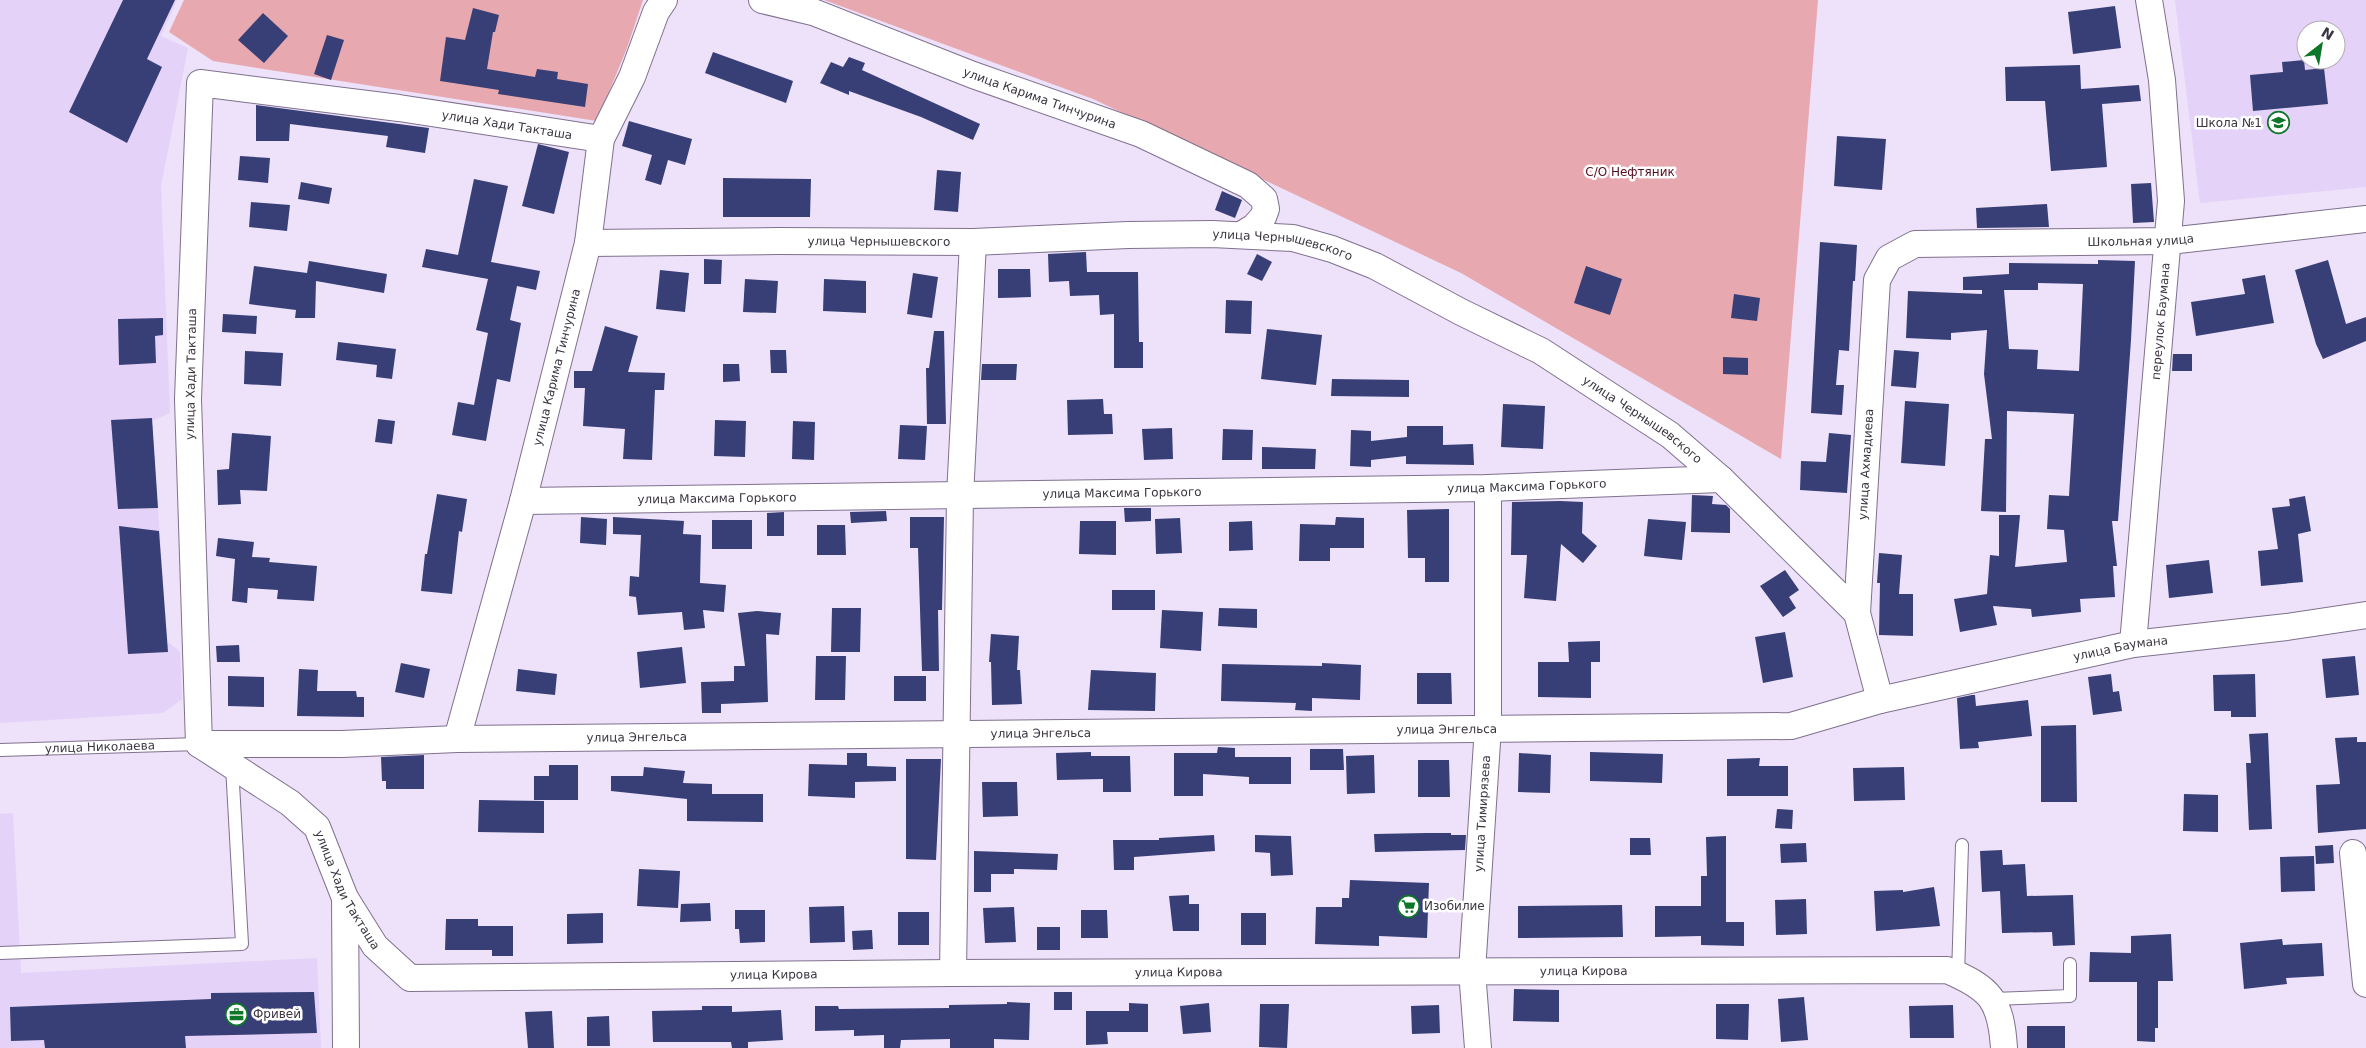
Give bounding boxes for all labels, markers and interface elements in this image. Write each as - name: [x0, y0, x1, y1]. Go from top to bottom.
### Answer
- north arrow: [2296, 20, 2346, 70]
- text: N: [2319, 24, 2337, 44]
- street label: улица Карима Тинчурина: [961, 65, 1118, 132]
- street label: улица Хади Такташа: [441, 108, 573, 142]
- school or university icon: Школа №1: [2266, 111, 2290, 135]
- place label: Школа №1: [2196, 116, 2262, 130]
- park label: С/О Нефтяник: [1585, 165, 1675, 179]
- street label: улица Чернышевского: [1212, 227, 1355, 263]
- street label: Школьная улица: [2087, 231, 2195, 249]
- street label: улица Чернышевского: [808, 234, 950, 249]
- street label: переулок Баумана: [2149, 262, 2173, 380]
- street label: улица Карима Тинчурина: [530, 287, 583, 447]
- street label: улица Хади Такташа: [183, 308, 199, 440]
- street label: улица Чернышевского: [1580, 373, 1705, 466]
- street label: улица Ахмадиева: [1856, 408, 1876, 520]
- street label: улица Максима Горького: [1447, 476, 1607, 496]
- street label: улица Максима Горького: [1042, 485, 1202, 501]
- street label: улица Максима Горького: [637, 490, 797, 506]
- street label: улица Баумана: [2072, 633, 2169, 664]
- street label: улица Энгельса: [1396, 722, 1497, 737]
- street label: улица Энгельса: [990, 726, 1091, 741]
- street label: улица Энгельса: [587, 730, 687, 745]
- street label: улица Николаева: [45, 738, 155, 756]
- street label: улица Тимирязева: [1472, 755, 1493, 872]
- street label: улица Хади Такташа: [312, 828, 383, 952]
- supermarket icon: Изобилие: [1396, 894, 1420, 918]
- place label: Изобилие: [1424, 899, 1485, 913]
- street label: улица Кирова: [1540, 964, 1628, 978]
- street label: улица Кирова: [1135, 965, 1223, 979]
- street label: улица Кирова: [730, 967, 818, 982]
- office icon: Фривей: [225, 1002, 249, 1026]
- place label: Фривей: [253, 1007, 301, 1021]

